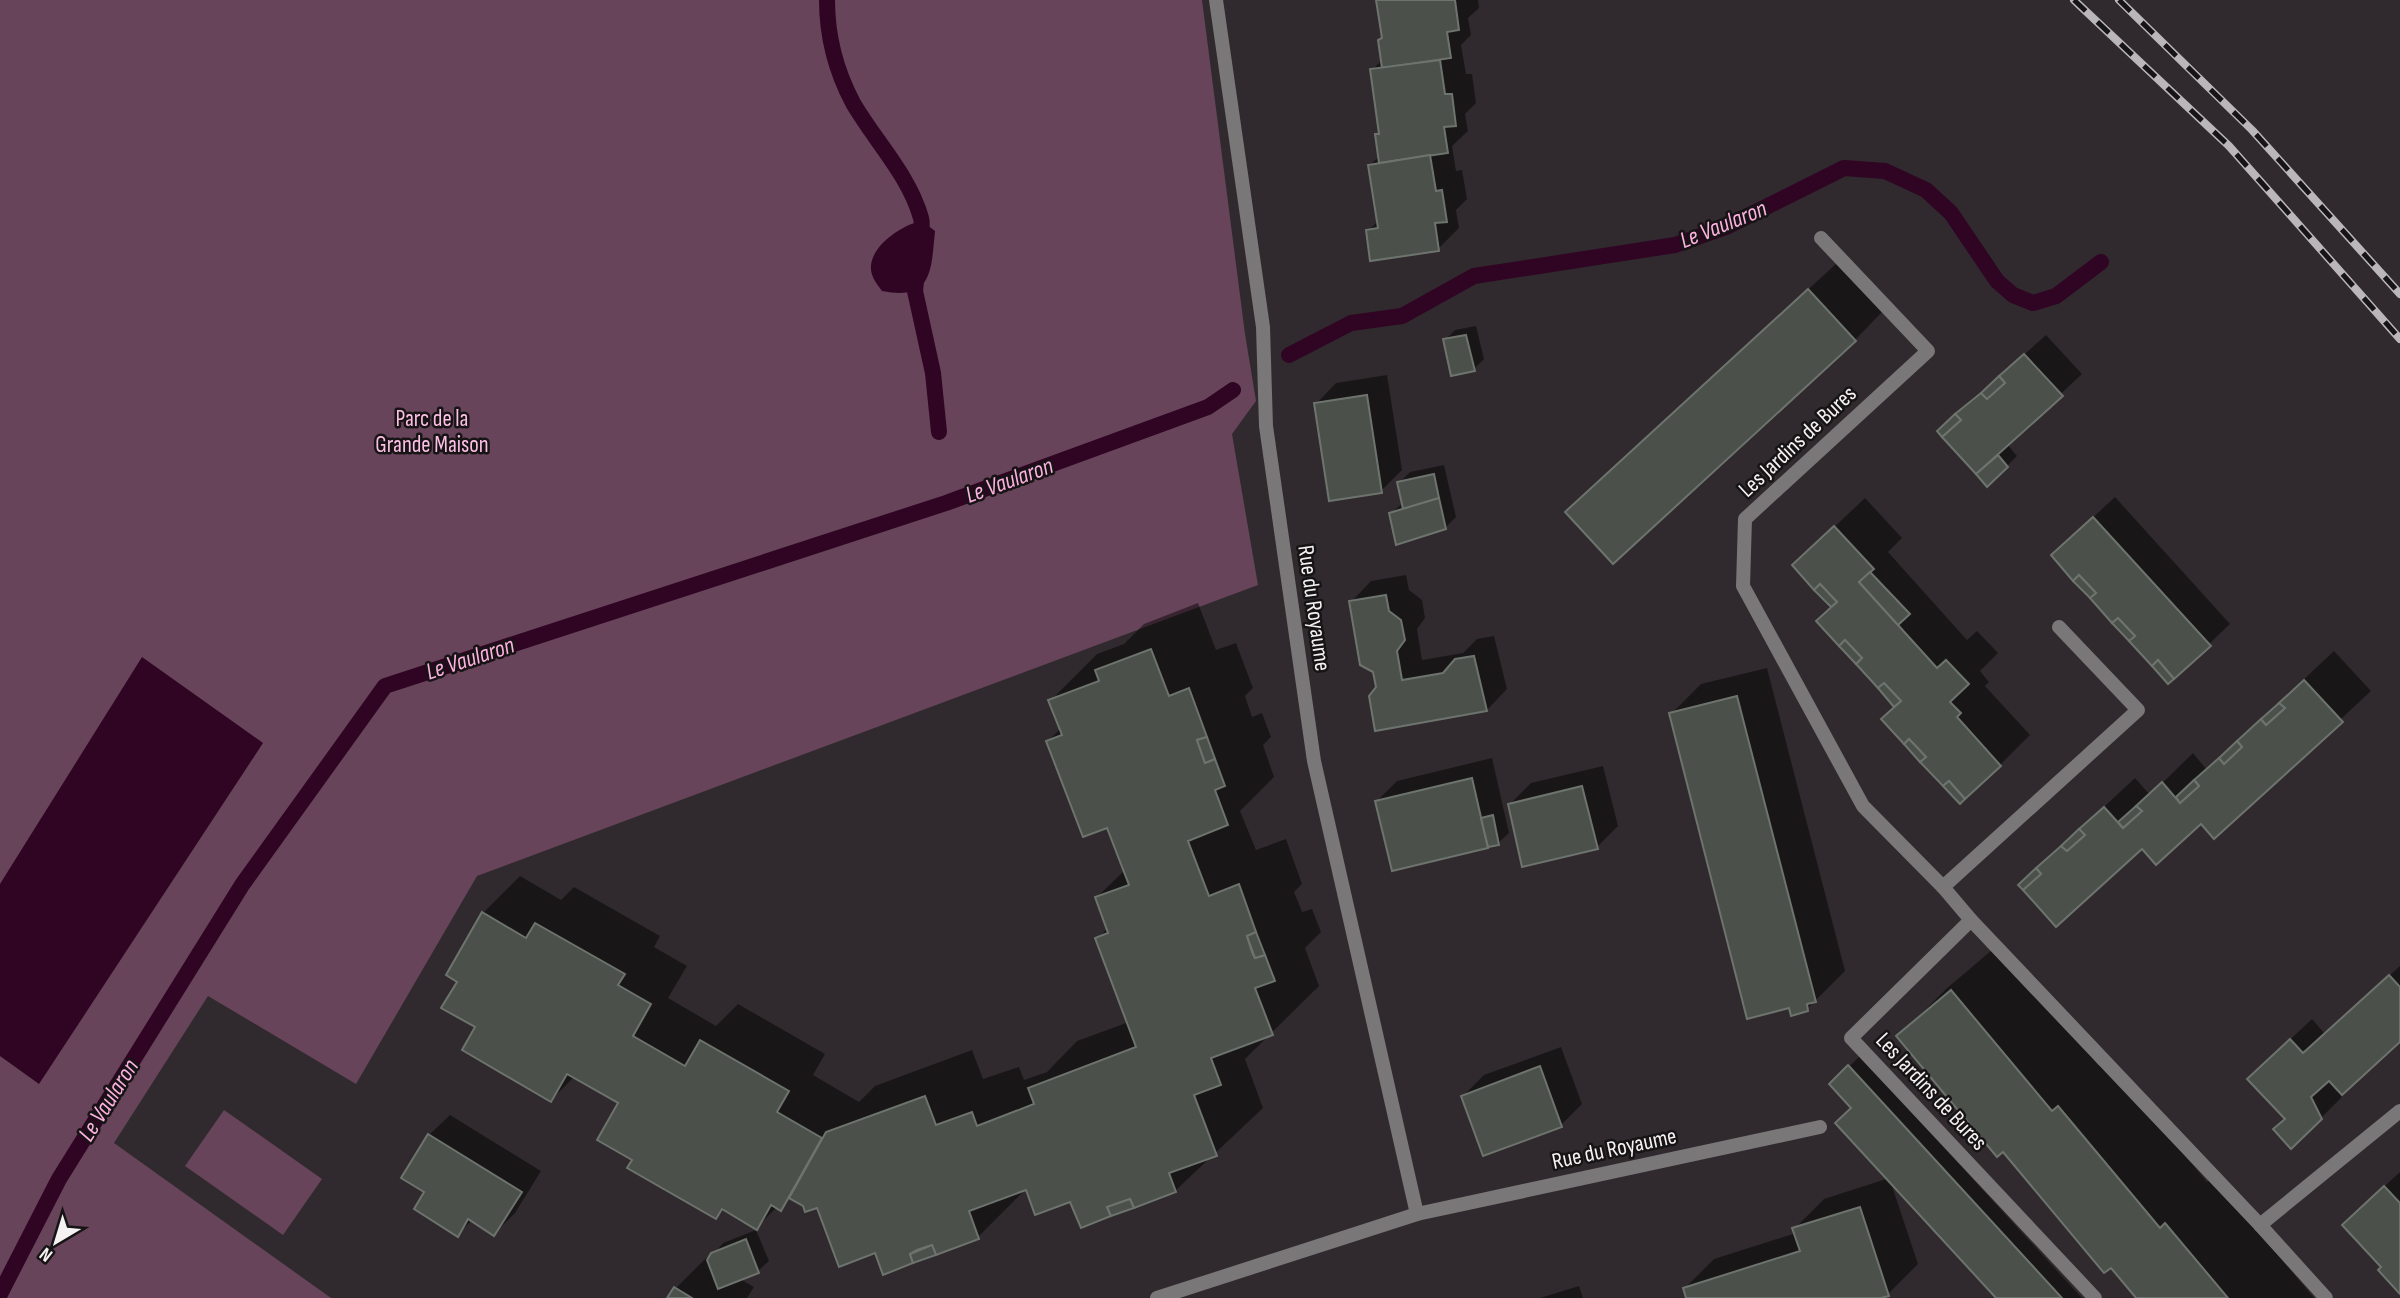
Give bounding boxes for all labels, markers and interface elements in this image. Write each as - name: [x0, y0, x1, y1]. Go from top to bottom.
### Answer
- water label: Le Vaularon: [1675, 194, 1771, 255]
- street label: Les Jardins de Bures: [1733, 380, 1862, 503]
- park label: Parc de la Grande Maison: [375, 405, 489, 459]
- water label: Le Vaularon: [961, 451, 1057, 510]
- street label: Rue du Royaume: [1291, 543, 1337, 673]
- water label: Le Vaularon: [422, 631, 518, 686]
- street label: Les Jardins de Bures: [1870, 1027, 1993, 1156]
- water label: Le Vaularon: [72, 1054, 145, 1147]
- street label: Rue du Royaume: [1549, 1122, 1679, 1176]
- north arrow: [21, 1207, 91, 1277]
- text: N: [35, 1242, 58, 1266]

